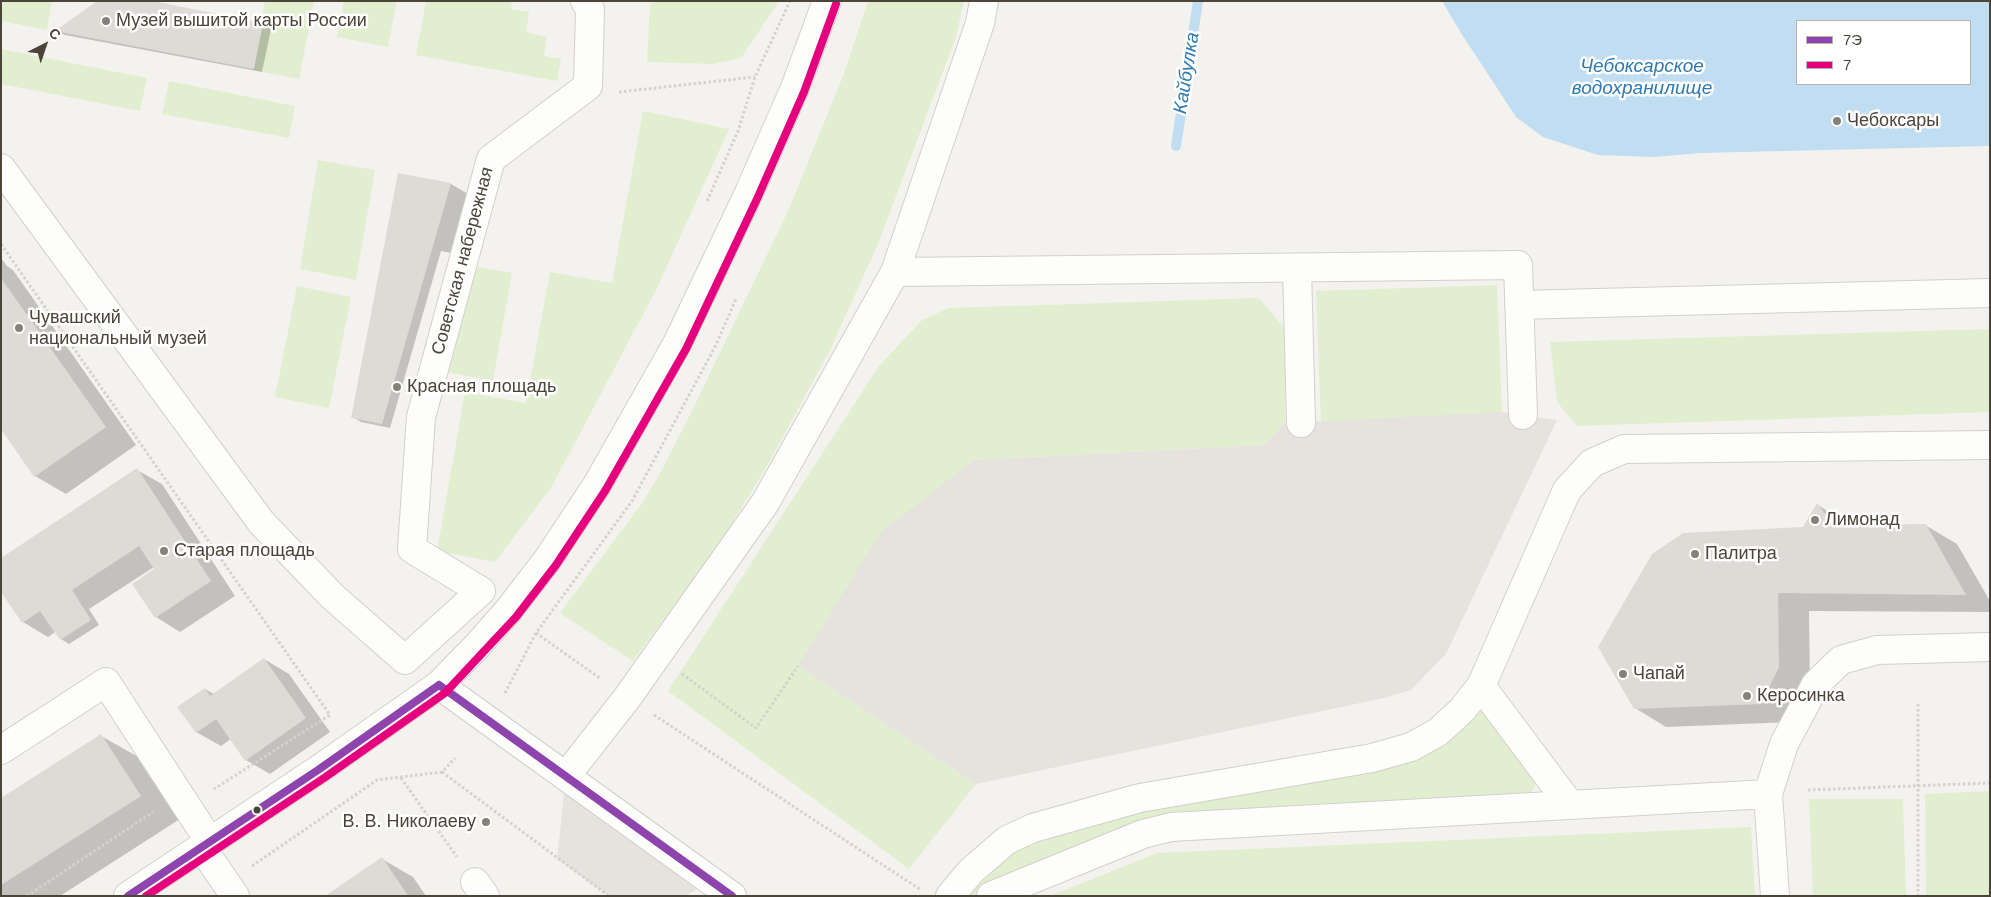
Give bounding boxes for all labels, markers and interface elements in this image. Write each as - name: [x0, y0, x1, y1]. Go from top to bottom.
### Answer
- place label: Музей вышитой карты России: [116, 10, 367, 32]
- marker: Музей вышитой карты России: [100, 15, 112, 27]
- north arrow: [20, 20, 70, 70]
- legend: [1796, 20, 1971, 85]
- text: С: [46, 24, 64, 43]
- water label: Кайбулка: [1169, 31, 1205, 115]
- text: 7Э: [1843, 31, 1862, 48]
- water label: Чебоксарское водохранилище: [1572, 56, 1712, 100]
- text: 7: [1843, 56, 1851, 73]
- place label: Чебоксары: [1847, 110, 1939, 132]
- marker: Чебоксары: [1831, 115, 1843, 127]
- street label: Советская набережная: [428, 165, 498, 357]
- place label: Чувашский национальный музей: [29, 307, 207, 350]
- marker: Чувашский национальный музей: [13, 322, 25, 334]
- place label: Красная площадь: [407, 376, 556, 398]
- marker: Красная площадь: [391, 381, 403, 393]
- place label: Лимонад: [1825, 509, 1900, 531]
- marker: Лимонад: [1809, 514, 1821, 526]
- place label: Старая площадь: [174, 540, 315, 562]
- place label: Палитра: [1705, 543, 1777, 565]
- marker: Старая площадь: [158, 545, 170, 557]
- marker: Палитра: [1689, 548, 1701, 560]
- place label: Чапай: [1633, 663, 1685, 685]
- marker: Чапай: [1617, 668, 1629, 680]
- place label: Керосинка: [1757, 685, 1845, 707]
- marker: Керосинка: [1741, 690, 1753, 702]
- unlabelled marker: [252, 805, 262, 815]
- place label: В. В. Николаеву: [343, 811, 476, 833]
- marker: В. В. Николаеву: [480, 816, 492, 828]

